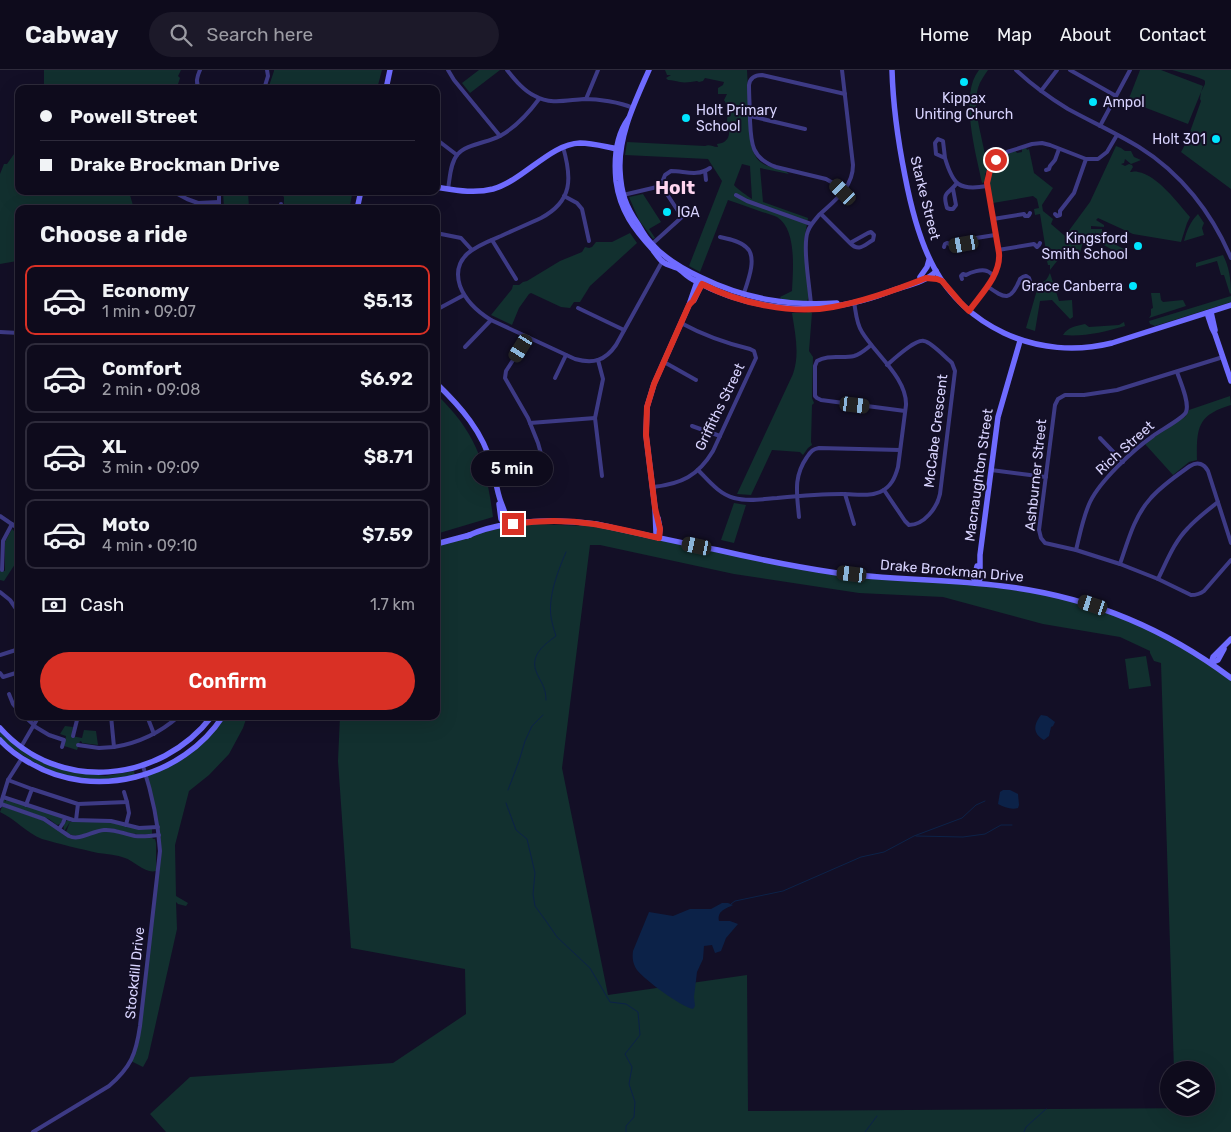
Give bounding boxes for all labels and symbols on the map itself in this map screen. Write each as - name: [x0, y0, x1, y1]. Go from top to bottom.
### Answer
- marker: Kippax Uniting Church: [958, 76, 970, 88]
- place label: Kippax Uniting Church: [915, 90, 1013, 123]
- place label: Ampol: [1103, 94, 1145, 111]
- marker: Ampol: [1087, 96, 1099, 108]
- place label: Holt Primary School: [696, 102, 778, 135]
- marker: Holt Primary School: [680, 112, 692, 124]
- place label: Holt 301: [1152, 131, 1206, 148]
- marker: Holt 301: [1210, 133, 1222, 145]
- route start: [985, 149, 1007, 171]
- street label: Starke Street: [906, 154, 944, 242]
- district label: Holt: [655, 176, 695, 199]
- car: [827, 176, 858, 208]
- place label: IGA: [677, 204, 700, 221]
- marker: IGA: [661, 206, 673, 218]
- place label: Kingsford Smith School: [1042, 230, 1128, 263]
- car: [947, 234, 980, 254]
- marker: Kingsford Smith School: [1132, 240, 1144, 252]
- place label: Grace Canberra: [1022, 278, 1123, 295]
- marker: Grace Canberra: [1127, 280, 1139, 292]
- car: [506, 331, 535, 365]
- street label: Griffiths Street: [691, 360, 749, 454]
- street label: McCabe Crescent: [921, 373, 951, 489]
- car: [839, 396, 870, 414]
- street label: Macnaughton Street: [961, 407, 997, 542]
- street label: Rich Street: [1092, 417, 1158, 479]
- street label: Ashburner Street: [1022, 418, 1050, 532]
- callout: 5 min: [472, 452, 554, 486]
- route end: [502, 513, 524, 535]
- car: [680, 536, 713, 556]
- street label: Drake Brockman Drive: [880, 556, 1025, 586]
- car: [836, 565, 867, 583]
- car: [1076, 593, 1109, 617]
- street label: Stockdill Drive: [122, 926, 148, 1020]

